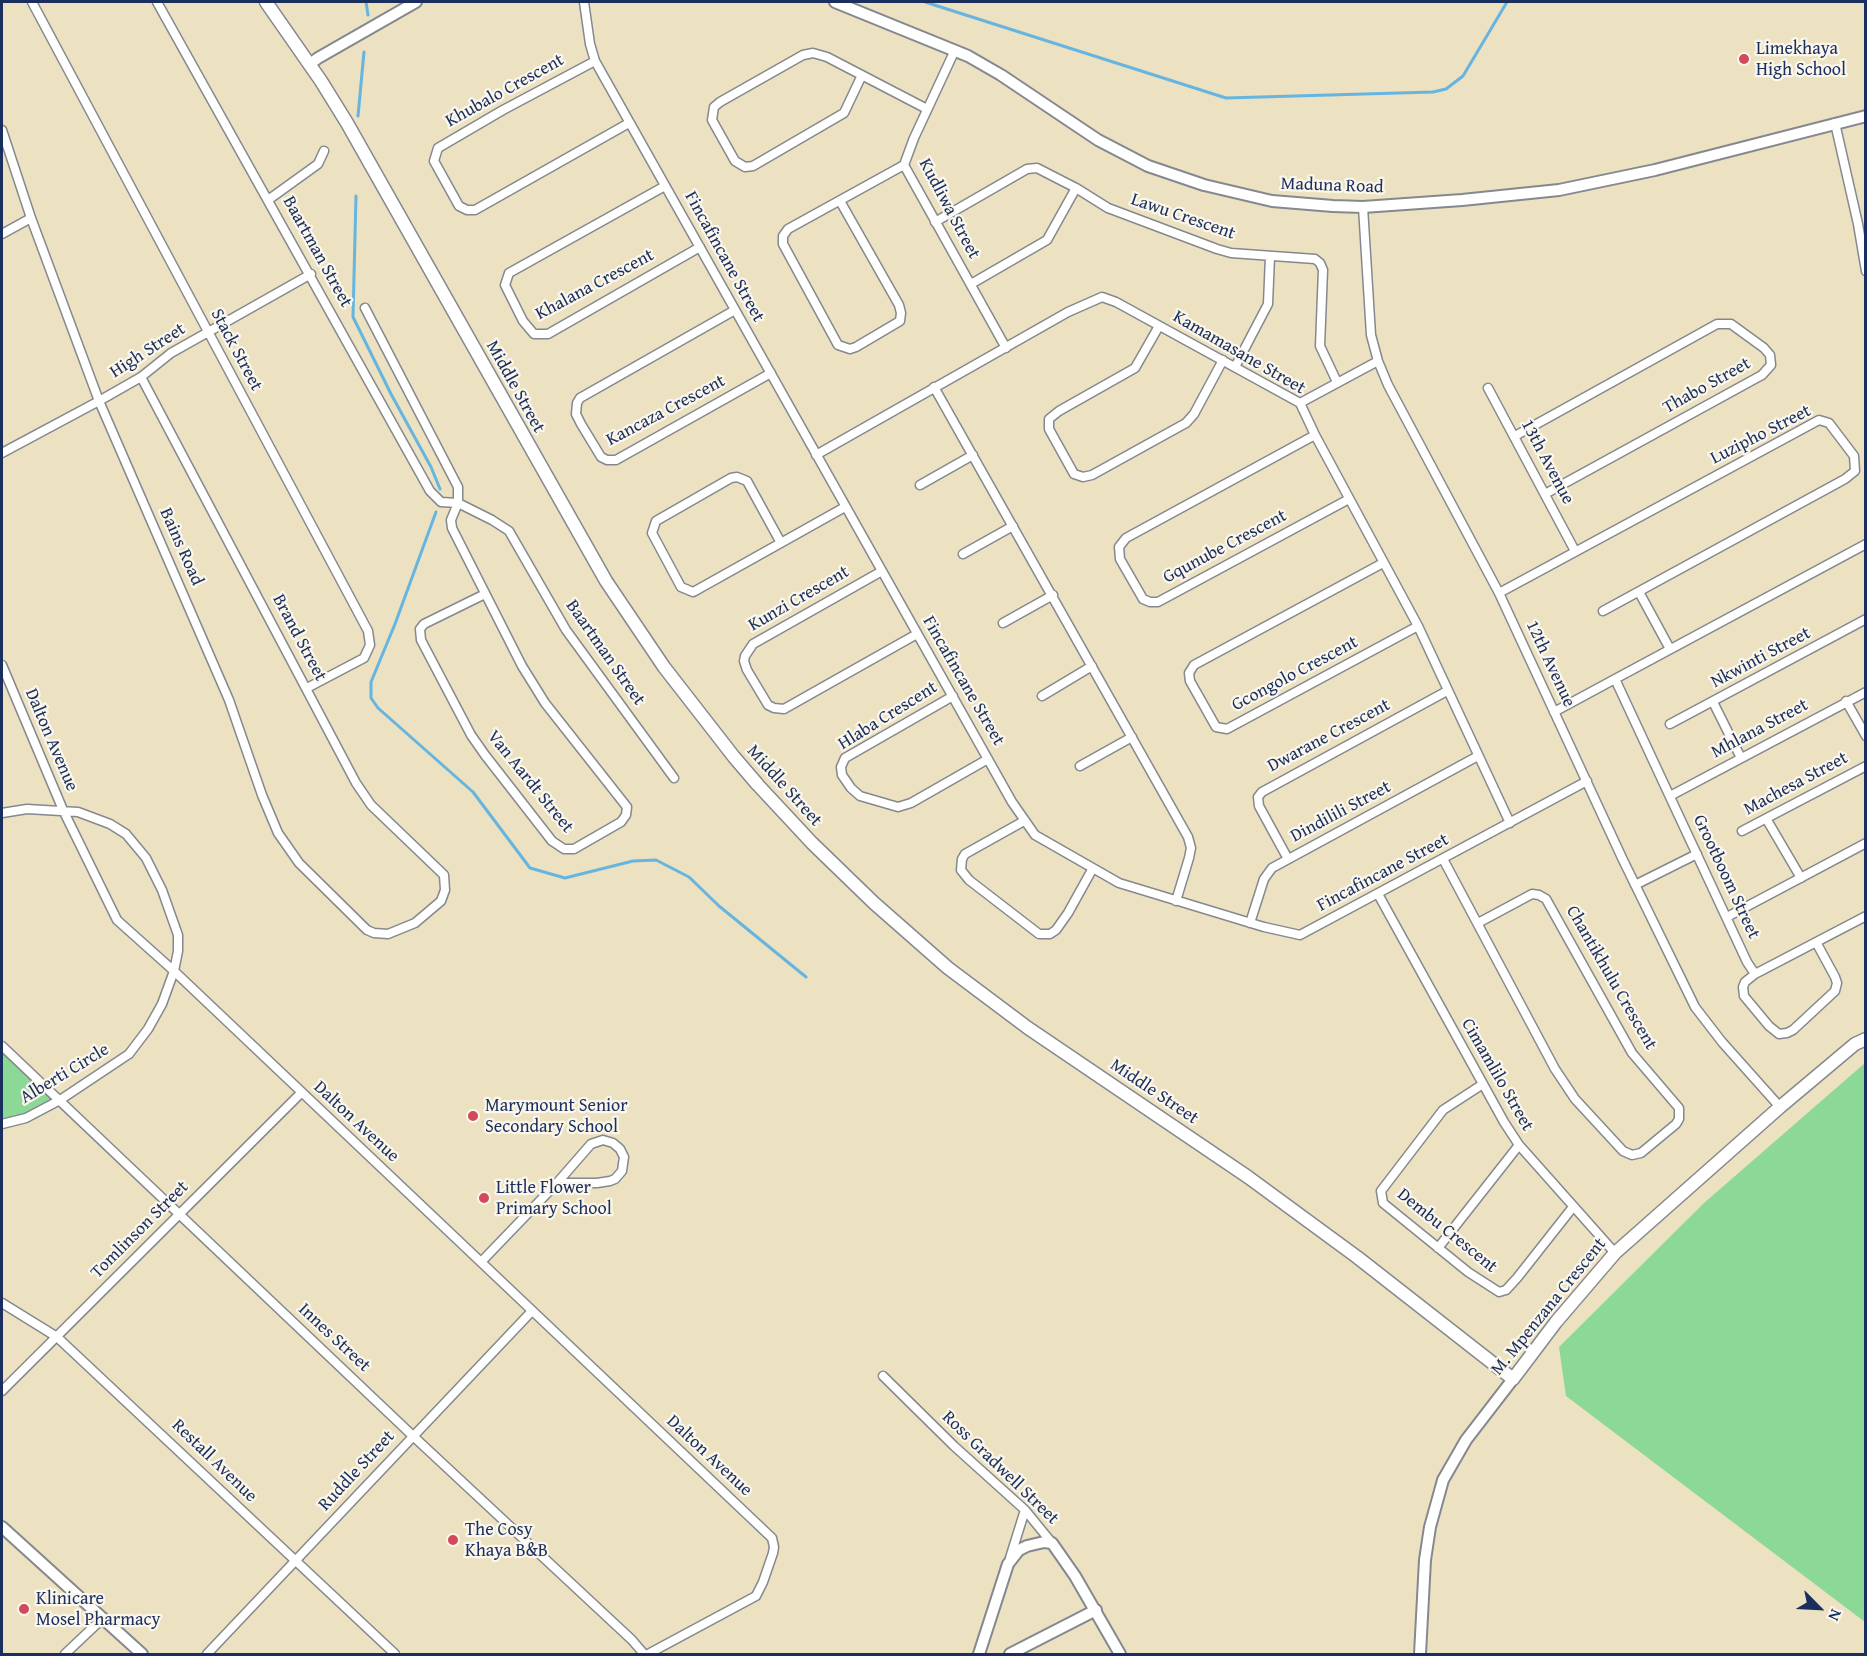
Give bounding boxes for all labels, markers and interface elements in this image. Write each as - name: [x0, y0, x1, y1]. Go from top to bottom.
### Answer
- place label: Limekhaya High School: [1756, 38, 1846, 80]
- street label: Khubalo Crescent: [442, 50, 568, 132]
- marker: Limekhaya High School: [1737, 52, 1751, 66]
- street label: Kudliwa Street: [913, 155, 985, 263]
- street label: Maduna Road: [1280, 173, 1384, 199]
- street label: Fincafincane Street: [679, 188, 769, 326]
- street label: Lawu Crescent: [1128, 189, 1238, 245]
- street label: Baartman Street: [278, 193, 356, 311]
- street label: Khalana Crescent: [532, 245, 658, 325]
- street label: Stack Street: [205, 305, 267, 395]
- street label: Kamamasane Street: [1169, 306, 1309, 400]
- street label: High Street: [106, 319, 190, 383]
- street label: Middle Street: [481, 337, 549, 437]
- street label: Thabo Street: [1659, 353, 1755, 419]
- street label: Kancaza Crescent: [603, 371, 729, 451]
- street label: Luzipho Street: [1707, 400, 1815, 470]
- street label: 13th Avenue: [1516, 416, 1578, 508]
- street label: Bains Road: [154, 505, 208, 589]
- street label: Gqunube Crescent: [1160, 505, 1290, 589]
- street label: Kunzi Crescent: [745, 561, 853, 637]
- street label: Brand Street: [267, 591, 331, 685]
- street label: Baartman Street: [561, 596, 649, 710]
- street label: Fincafincane Street: [917, 612, 1009, 750]
- street label: 12th Avenue: [1521, 617, 1579, 711]
- street label: Nkwinti Street: [1707, 623, 1815, 693]
- street label: Gcongolo Crescent: [1228, 632, 1362, 716]
- street label: Hlaba Crescent: [834, 677, 942, 755]
- street label: Dalton Avenue: [20, 685, 82, 795]
- street label: Mhlana Street: [1708, 694, 1812, 764]
- street label: Dwarane Crescent: [1264, 695, 1394, 777]
- street label: Van Aardt Street: [482, 726, 578, 838]
- street label: Middle Street: [742, 741, 826, 831]
- street label: Machesa Street: [1740, 748, 1852, 820]
- street label: Dindilili Street: [1287, 777, 1395, 847]
- street label: Grootboom Street: [1688, 812, 1764, 942]
- street label: Fincafincane Street: [1314, 829, 1452, 917]
- street label: Chantikhulu Crescent: [1561, 902, 1661, 1054]
- street label: Cimamlilo Street: [1456, 1015, 1538, 1135]
- street label: Alberti Circle: [17, 1039, 113, 1109]
- street label: Middle Street: [1106, 1055, 1202, 1129]
- street label: Dalton Avenue: [309, 1077, 403, 1167]
- place label: Marymount Senior Secondary School: [485, 1095, 628, 1138]
- marker: Marymount Senior Secondary School: [466, 1109, 480, 1123]
- street label: Tomlinson Street: [87, 1177, 193, 1283]
- place label: Little Flower Primary School: [496, 1177, 612, 1220]
- street label: Dembu Crescent: [1393, 1184, 1501, 1278]
- marker: Little Flower Primary School: [477, 1191, 491, 1205]
- street label: M. Mpenzana Crescent: [1487, 1234, 1611, 1380]
- street label: Innes Street: [293, 1299, 375, 1377]
- street label: Ross Gradwell Street: [937, 1407, 1063, 1529]
- street label: Dalton Avenue: [662, 1411, 756, 1501]
- street label: Restall Avenue: [167, 1415, 261, 1507]
- street label: Ruddle Street: [314, 1426, 400, 1516]
- place label: The Cosy Khaya B&B: [465, 1519, 548, 1562]
- marker: The Cosy Khaya B&B: [446, 1533, 460, 1547]
- north arrow: [1789, 1578, 1849, 1638]
- place label: Klinicare Mosel Pharmacy: [36, 1588, 160, 1630]
- marker: Klinicare Mosel Pharmacy: [17, 1602, 31, 1616]
- text: N: [1822, 1606, 1849, 1625]

